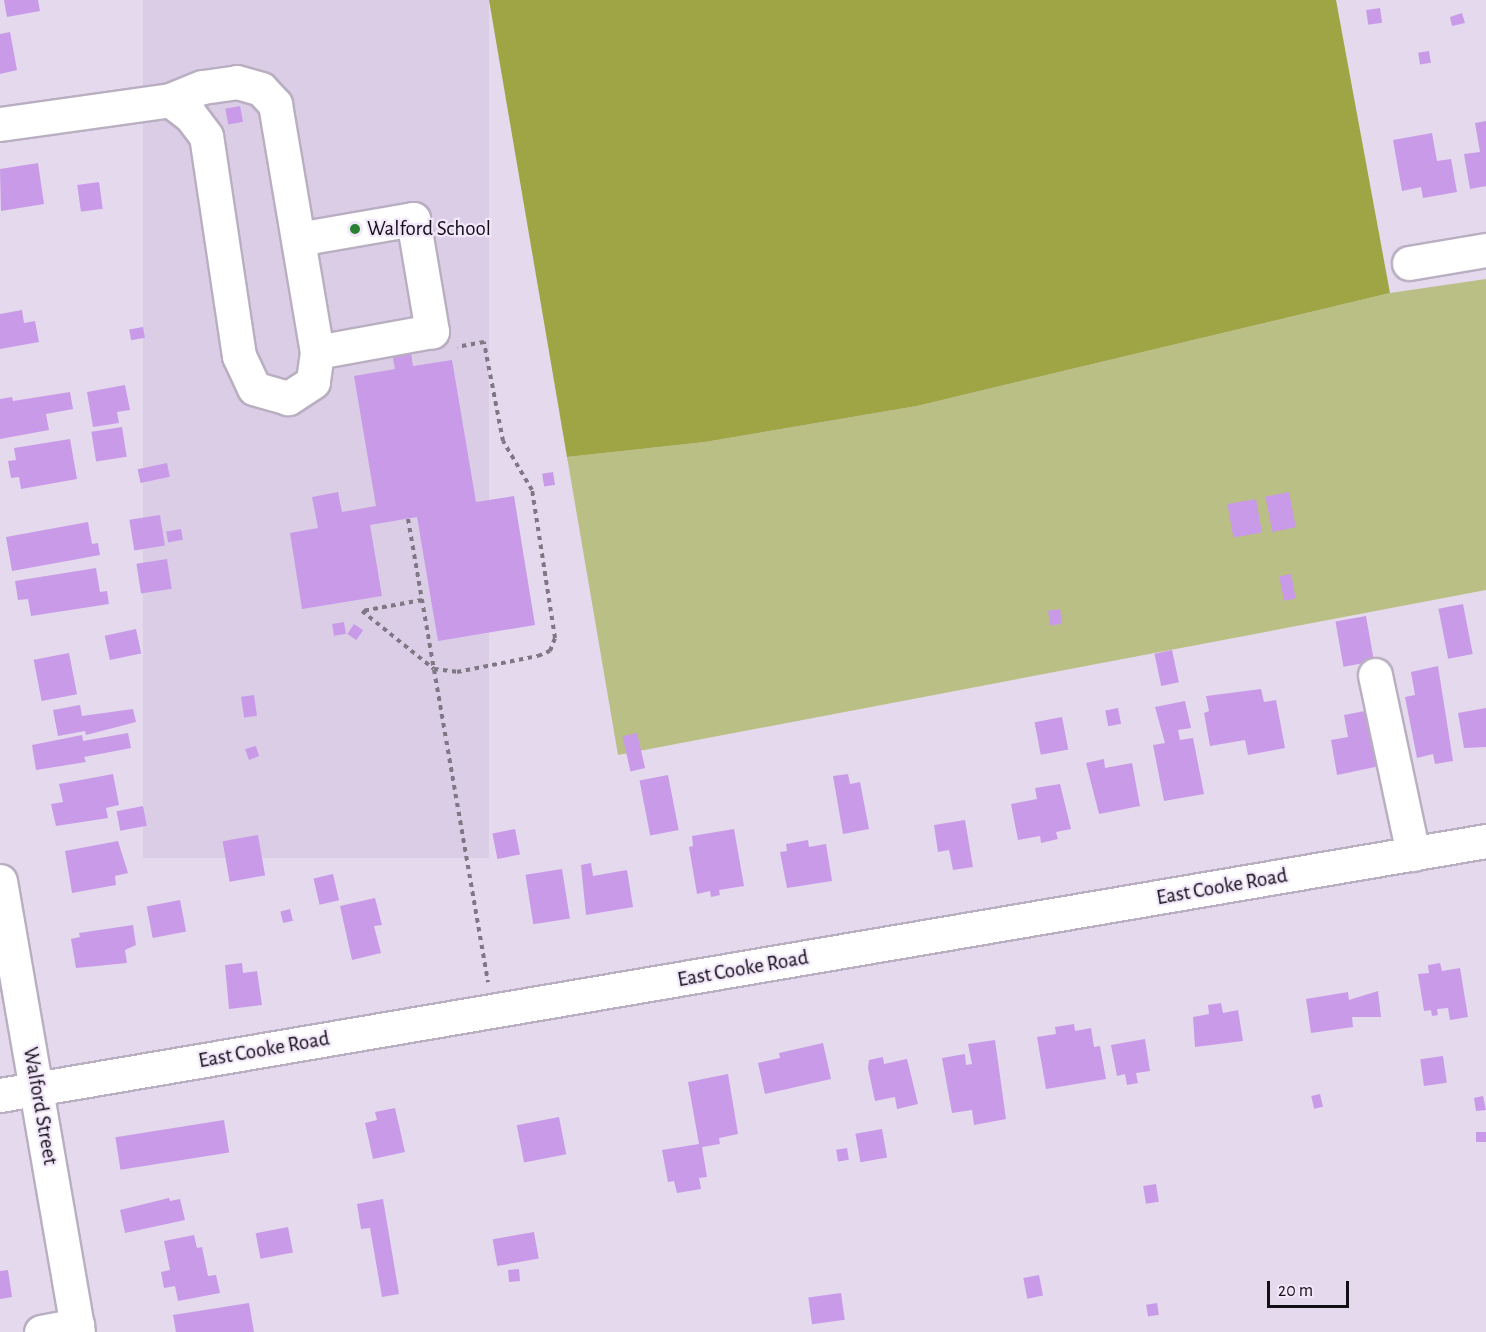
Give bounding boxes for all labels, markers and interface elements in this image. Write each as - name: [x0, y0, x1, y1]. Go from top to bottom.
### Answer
- place label: Walford School: [367, 216, 491, 242]
- marker: Walford School: [348, 222, 362, 236]
- street label: East Cooke Road: [1155, 863, 1289, 911]
- street label: East Cooke Road: [676, 945, 810, 993]
- street label: East Cooke Road: [197, 1026, 331, 1074]
- street label: Walford Street: [17, 1045, 63, 1167]
- scale bar: [1270, 1269, 1352, 1307]
- text: 20 m: [1278, 1282, 1313, 1300]

